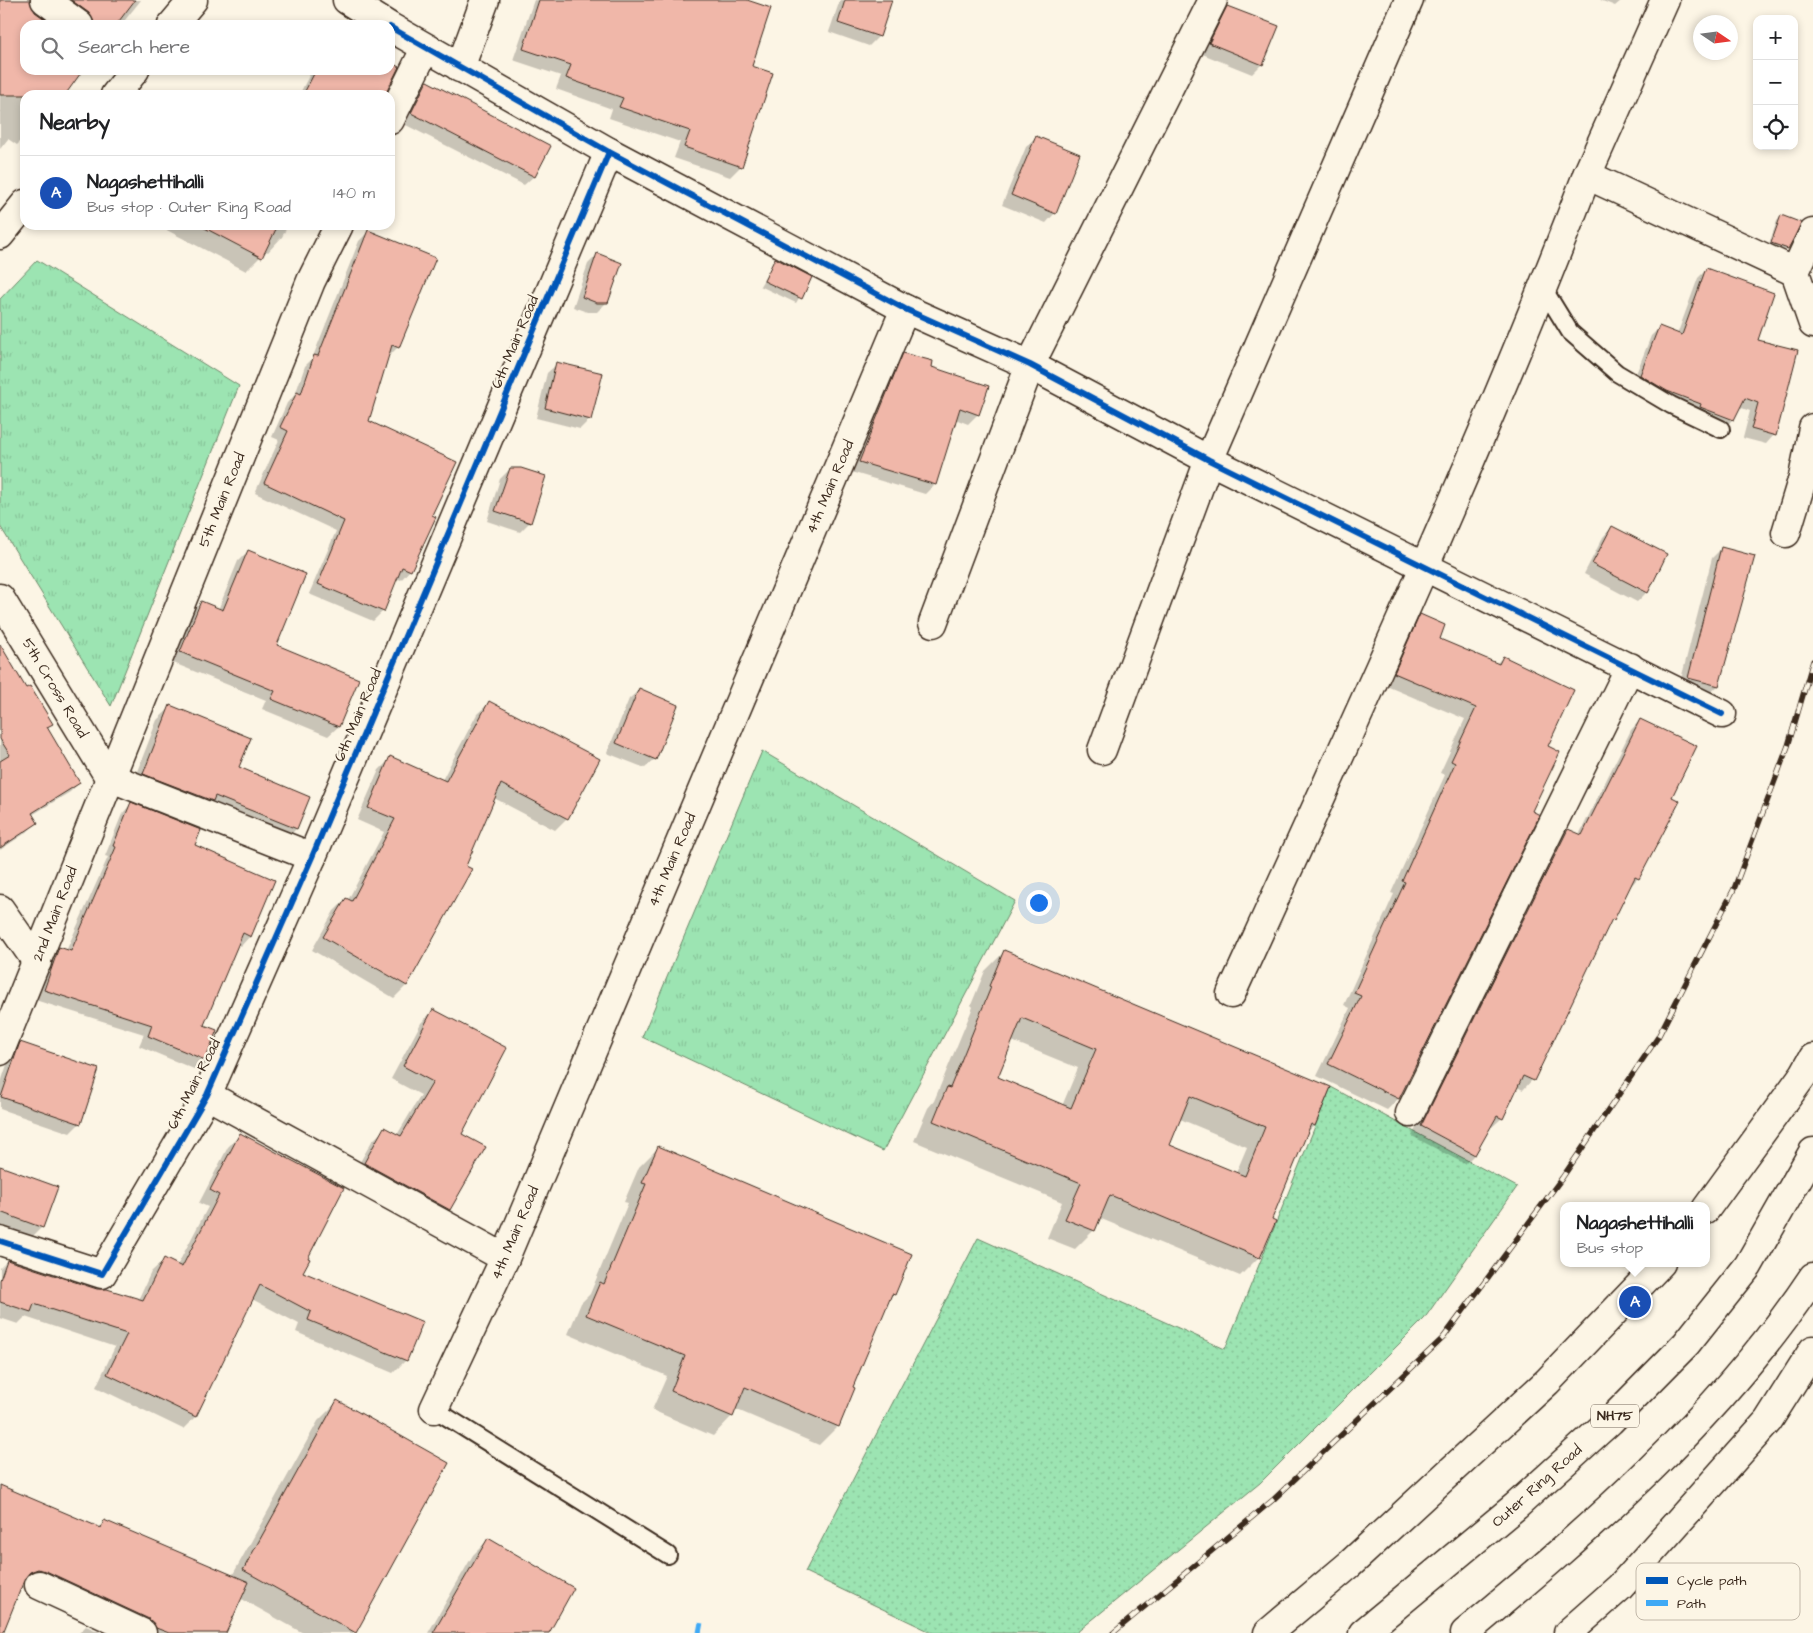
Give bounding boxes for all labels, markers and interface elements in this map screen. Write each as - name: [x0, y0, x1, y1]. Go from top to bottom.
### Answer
- north arrow: [1693, 15, 1738, 60]
- map controls: [1753, 15, 1798, 150]
- button: +: [1753, 15, 1798, 60]
- search box: [20, 20, 395, 75]
- icon: search: [38, 34, 66, 62]
- text: Search here: [78, 34, 190, 61]
- button: −: [1753, 60, 1798, 105]
- button: locate: [1753, 105, 1798, 150]
- text: Nearby: [40, 108, 110, 137]
- text: Nagashettihalli: [87, 169, 203, 196]
- text: A: [51, 182, 61, 204]
- text: 140 m: [333, 182, 375, 204]
- text: Bus stop · Outer Ring Road: [87, 196, 291, 218]
- street label: 6th Main Road: [486, 292, 544, 392]
- street label: 4th Main Road: [801, 437, 859, 537]
- street label: 5th Main Road: [193, 449, 251, 550]
- street label: 5th Cross Road: [17, 634, 93, 742]
- street label: 6th Main Road: [329, 665, 387, 765]
- street label: 4th Main Road: [643, 810, 701, 910]
- street label: 2nd Main Road: [27, 863, 83, 964]
- your location: [1026, 890, 1052, 916]
- street label: 6th Main Road: [162, 1035, 226, 1133]
- street label: 4th Main Road: [486, 1183, 544, 1283]
- popup: [1560, 1202, 1710, 1267]
- text: Nagashettihalli: [1577, 1210, 1693, 1237]
- text: Bus stop: [1577, 1237, 1643, 1259]
- pin: A: [1619, 1283, 1651, 1321]
- road number: NH75: [1591, 1404, 1639, 1428]
- street label: Outer Ring Road: [1487, 1440, 1588, 1533]
- legend: [1636, 1563, 1800, 1620]
- text: Cycle path: [1677, 1571, 1746, 1591]
- text: Path: [1677, 1594, 1706, 1614]

